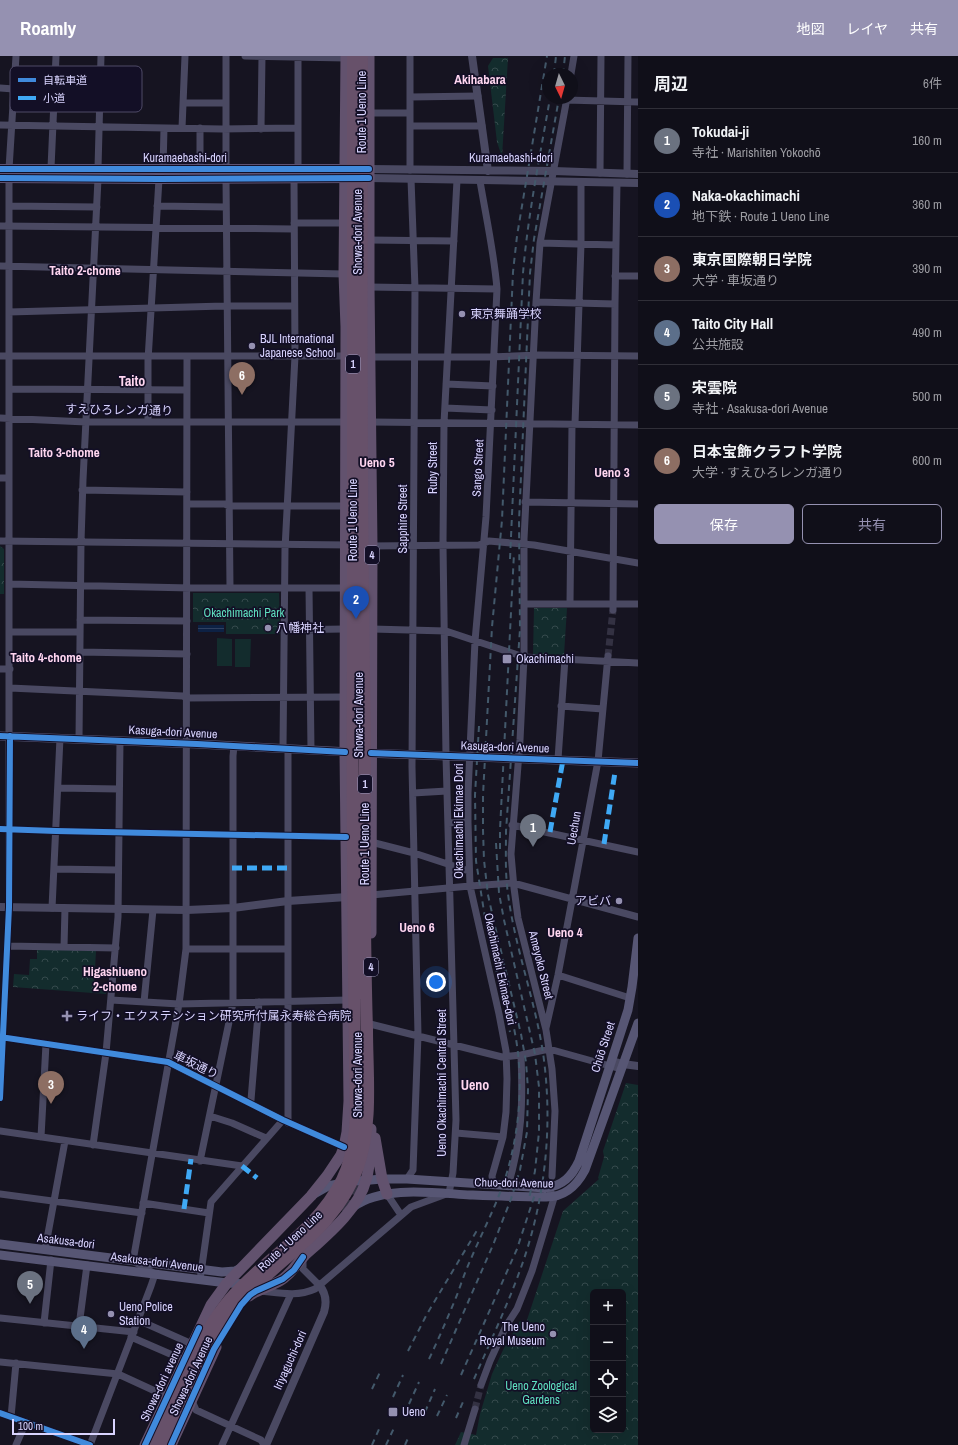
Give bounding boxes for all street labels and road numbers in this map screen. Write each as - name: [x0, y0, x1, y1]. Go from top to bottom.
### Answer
- street label: Route 1 Ueno Line: [354, 71, 370, 153]
- street label: Kuramaebashi-dori: [143, 150, 227, 166]
- street label: Kuramaebashi-dori: [469, 150, 553, 166]
- street label: Showa-dori Avenue: [350, 189, 366, 275]
- road number: 1: [346, 355, 360, 373]
- street label: すえひろレンガ通り: [65, 401, 173, 419]
- street label: Sango Street: [469, 439, 488, 497]
- street label: Ruby Street: [425, 442, 441, 494]
- street label: Route 1 Ueno Line: [345, 479, 361, 561]
- street label: Sapphire Street: [395, 484, 411, 553]
- road number: 4: [365, 546, 379, 564]
- street label: Showa-dori Avenue: [351, 672, 367, 758]
- street label: Kasuga-dori Avenue: [128, 722, 218, 742]
- street label: Kasuga-dori Avenue: [460, 737, 550, 757]
- street label: Okachimachi Ekimae Dori: [451, 763, 467, 879]
- road number: 1: [358, 775, 372, 793]
- street label: Route 1 Ueno Line: [357, 803, 373, 885]
- street label: Uechun: [563, 810, 585, 846]
- street label: Okachimachi Ekimae-dori: [480, 911, 520, 1027]
- street label: Ameyoko Street: [525, 928, 557, 1001]
- road number: 4: [364, 958, 378, 976]
- street label: Ueno Okachimachi Central Street: [434, 1009, 450, 1157]
- street label: Chūō Street: [587, 1019, 619, 1074]
- street label: Showa-dori Avenue: [350, 1032, 366, 1118]
- street label: 車坂通り: [171, 1047, 221, 1083]
- street label: Chuo-dori Avenue: [474, 1174, 554, 1192]
- street label: Route 1 Ueno Line: [254, 1207, 326, 1275]
- street label: Asakusa-dori: [35, 1229, 96, 1252]
- street label: Asakusa-dori Avenue: [109, 1248, 204, 1276]
- street label: Iriyaguchi-dori: [270, 1328, 310, 1392]
- street label: Showa-dori Avenue: [166, 1334, 216, 1418]
- street label: Showa-dori avenue: [137, 1340, 187, 1424]

